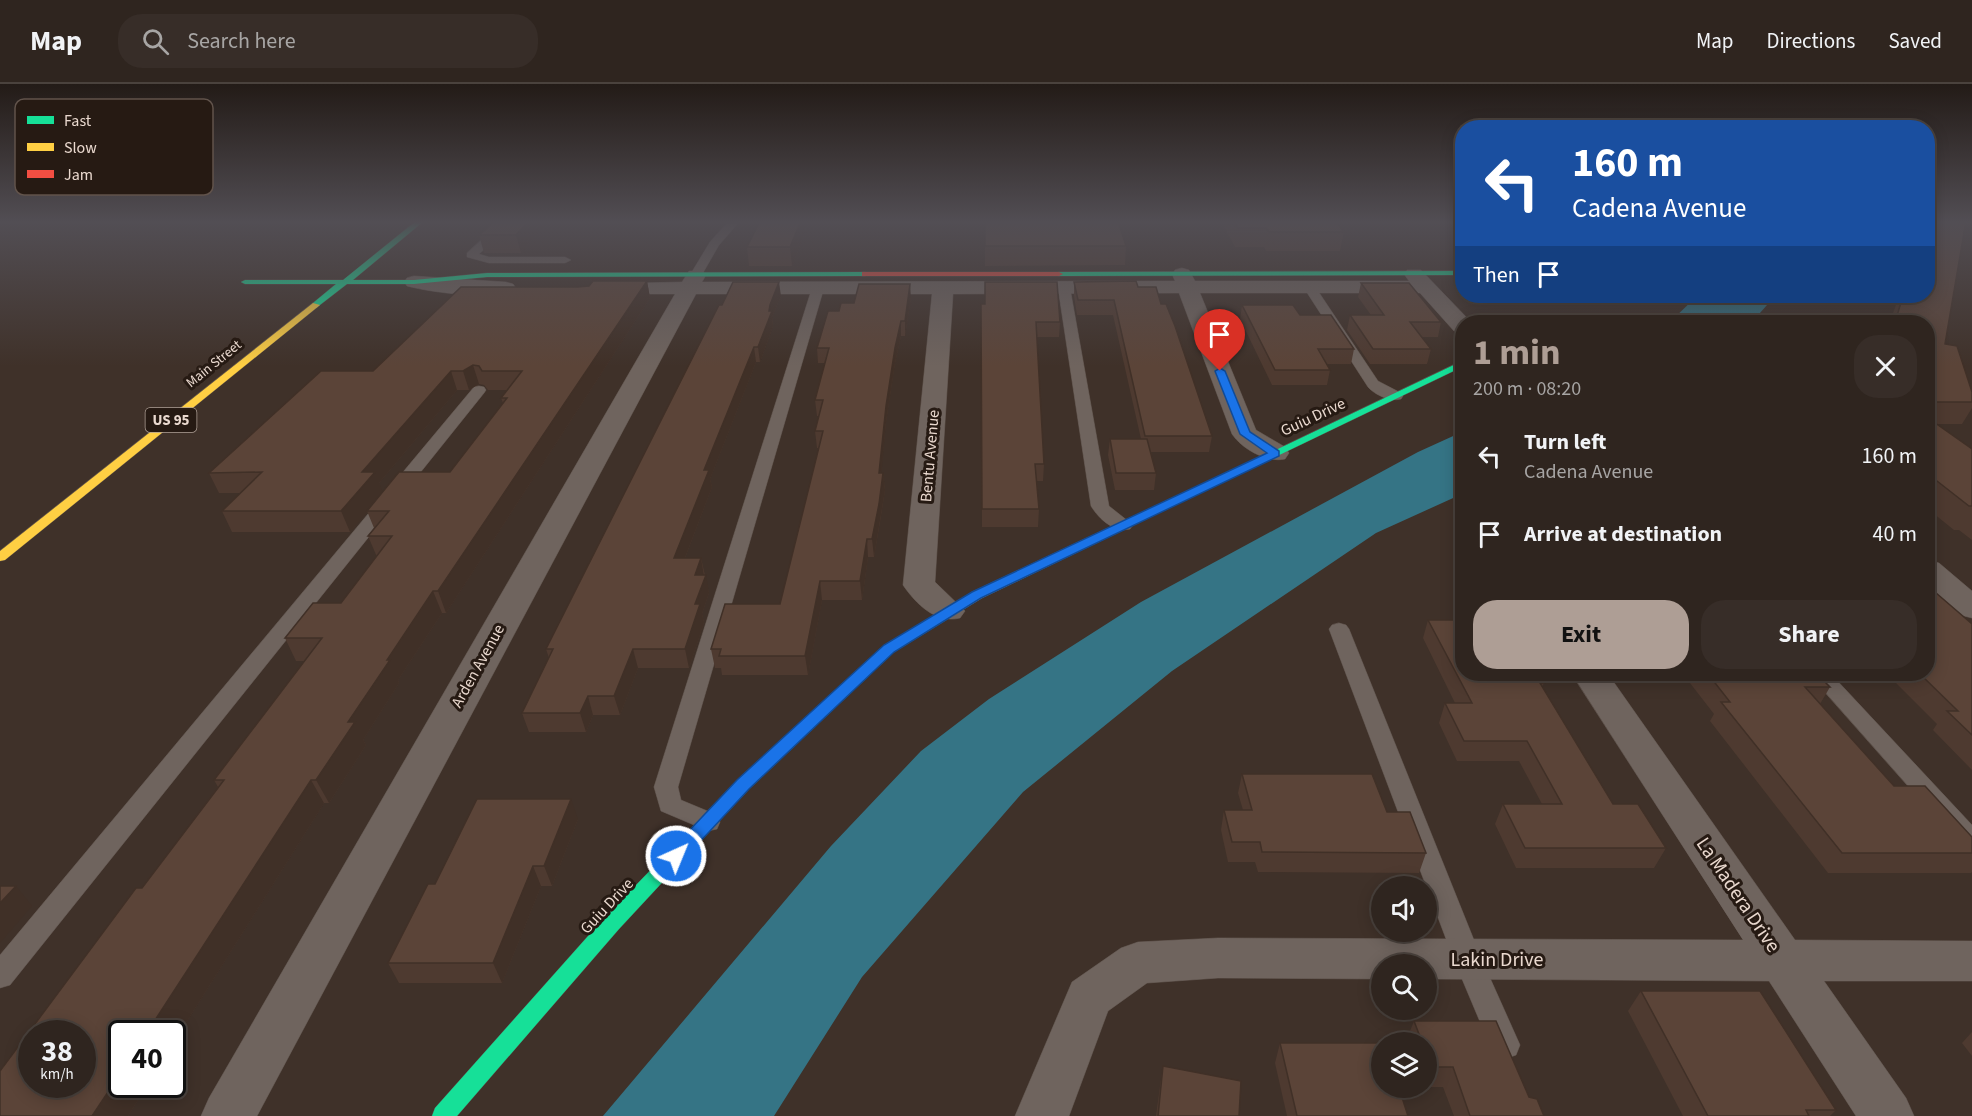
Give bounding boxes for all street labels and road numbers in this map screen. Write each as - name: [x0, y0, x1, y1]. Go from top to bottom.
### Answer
- street label: Main Street: [182, 335, 246, 393]
- street label: Guiu Drive: [1277, 392, 1349, 442]
- road number: US 95: [146, 408, 196, 432]
- street label: Bentu Avenue: [915, 409, 945, 503]
- street label: Arden Avenue: [446, 620, 510, 712]
- street label: La Madera Drive: [1689, 832, 1787, 958]
- street label: Guiu Drive: [575, 873, 639, 939]
- street label: Lakin Drive: [1451, 946, 1544, 974]

